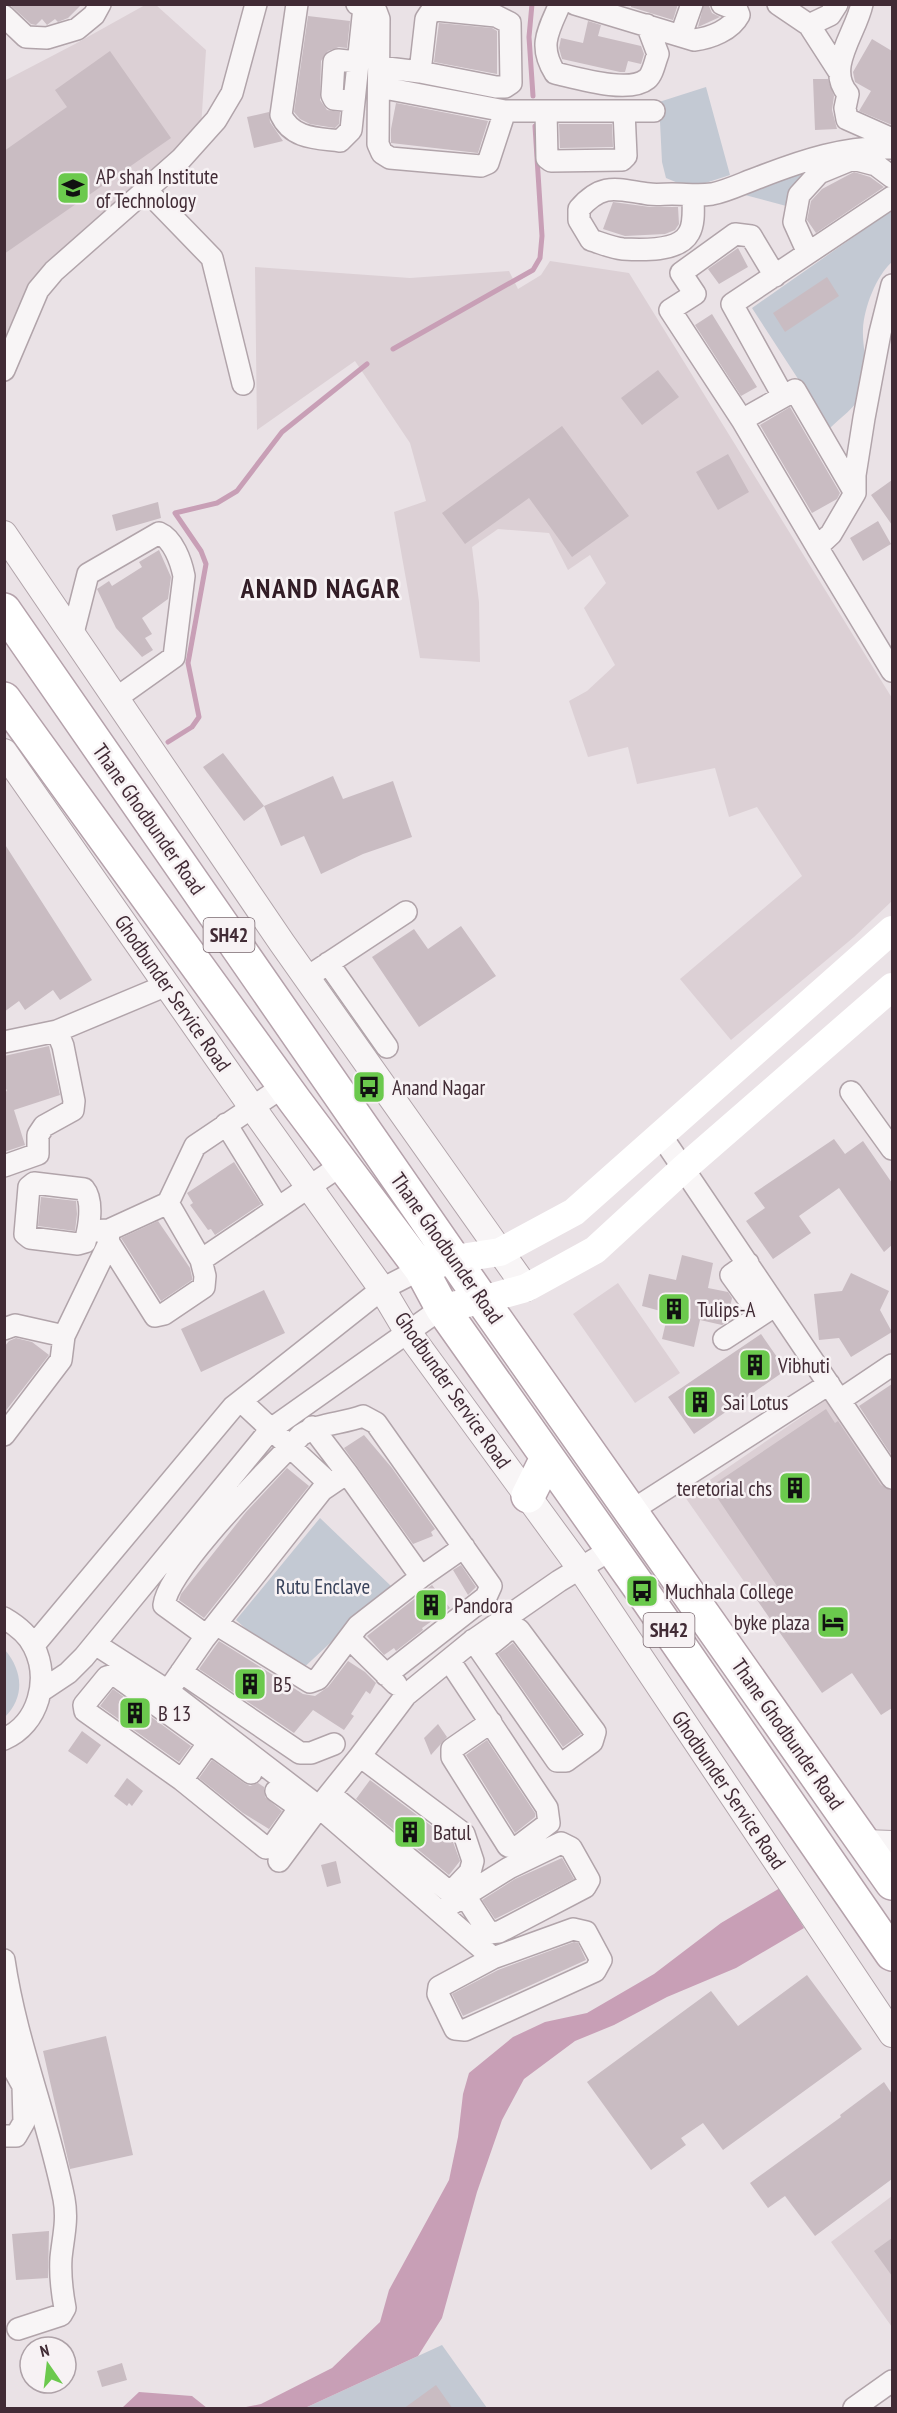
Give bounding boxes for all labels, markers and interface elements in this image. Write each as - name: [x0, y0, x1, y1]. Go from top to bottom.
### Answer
- place label: AP shah Institute of Technology: [96, 163, 218, 214]
- school or university icon: AP shah Institute of Technology: [55, 170, 91, 206]
- district label: ANAND NAGAR: [240, 571, 401, 605]
- street label: Thane Ghodbunder Road: [87, 738, 211, 900]
- street label: Ghodbunder Service Road: [109, 909, 237, 1077]
- road number: SH42: [204, 918, 254, 952]
- bus stop icon: Anand Nagar: [351, 1069, 387, 1105]
- place label: Anand Nagar: [392, 1074, 485, 1101]
- street label: Thane Ghodbunder Road: [385, 1167, 509, 1329]
- building icon: Tulips-A: [656, 1291, 692, 1327]
- place label: Tulips-A: [697, 1296, 755, 1323]
- street label: Ghodbunder Service Road: [389, 1306, 517, 1474]
- building icon: Vibhuti: [737, 1347, 773, 1383]
- place label: Vibhuti: [777, 1352, 830, 1379]
- building icon: Sai Lotus: [682, 1384, 718, 1420]
- place label: Sai Lotus: [723, 1389, 788, 1416]
- building icon: teretorial chs: [777, 1470, 813, 1506]
- place label: teretorial chs: [677, 1475, 772, 1502]
- park label: Rutu Enclave: [276, 1573, 370, 1600]
- bus stop icon: Muchhala College: [624, 1573, 660, 1609]
- place label: Muchhala College: [665, 1578, 794, 1605]
- building icon: Pandora: [413, 1587, 449, 1623]
- place label: Pandora: [454, 1592, 513, 1619]
- hotel icon: byke plaza: [815, 1604, 851, 1640]
- place label: byke plaza: [734, 1609, 810, 1636]
- road number: SH42: [644, 1613, 694, 1647]
- street label: Thane Ghodbunder Road: [726, 1653, 850, 1815]
- building icon: B5: [232, 1666, 268, 1702]
- place label: B5: [273, 1671, 292, 1698]
- building icon: B 13: [117, 1695, 153, 1731]
- place label: B 13: [158, 1700, 191, 1727]
- street label: Ghodbunder Service Road: [666, 1706, 792, 1874]
- building icon: Batul: [392, 1814, 428, 1850]
- place label: Batul: [433, 1819, 471, 1846]
- north arrow: [18, 2335, 78, 2395]
- text: N: [38, 2340, 51, 2361]

